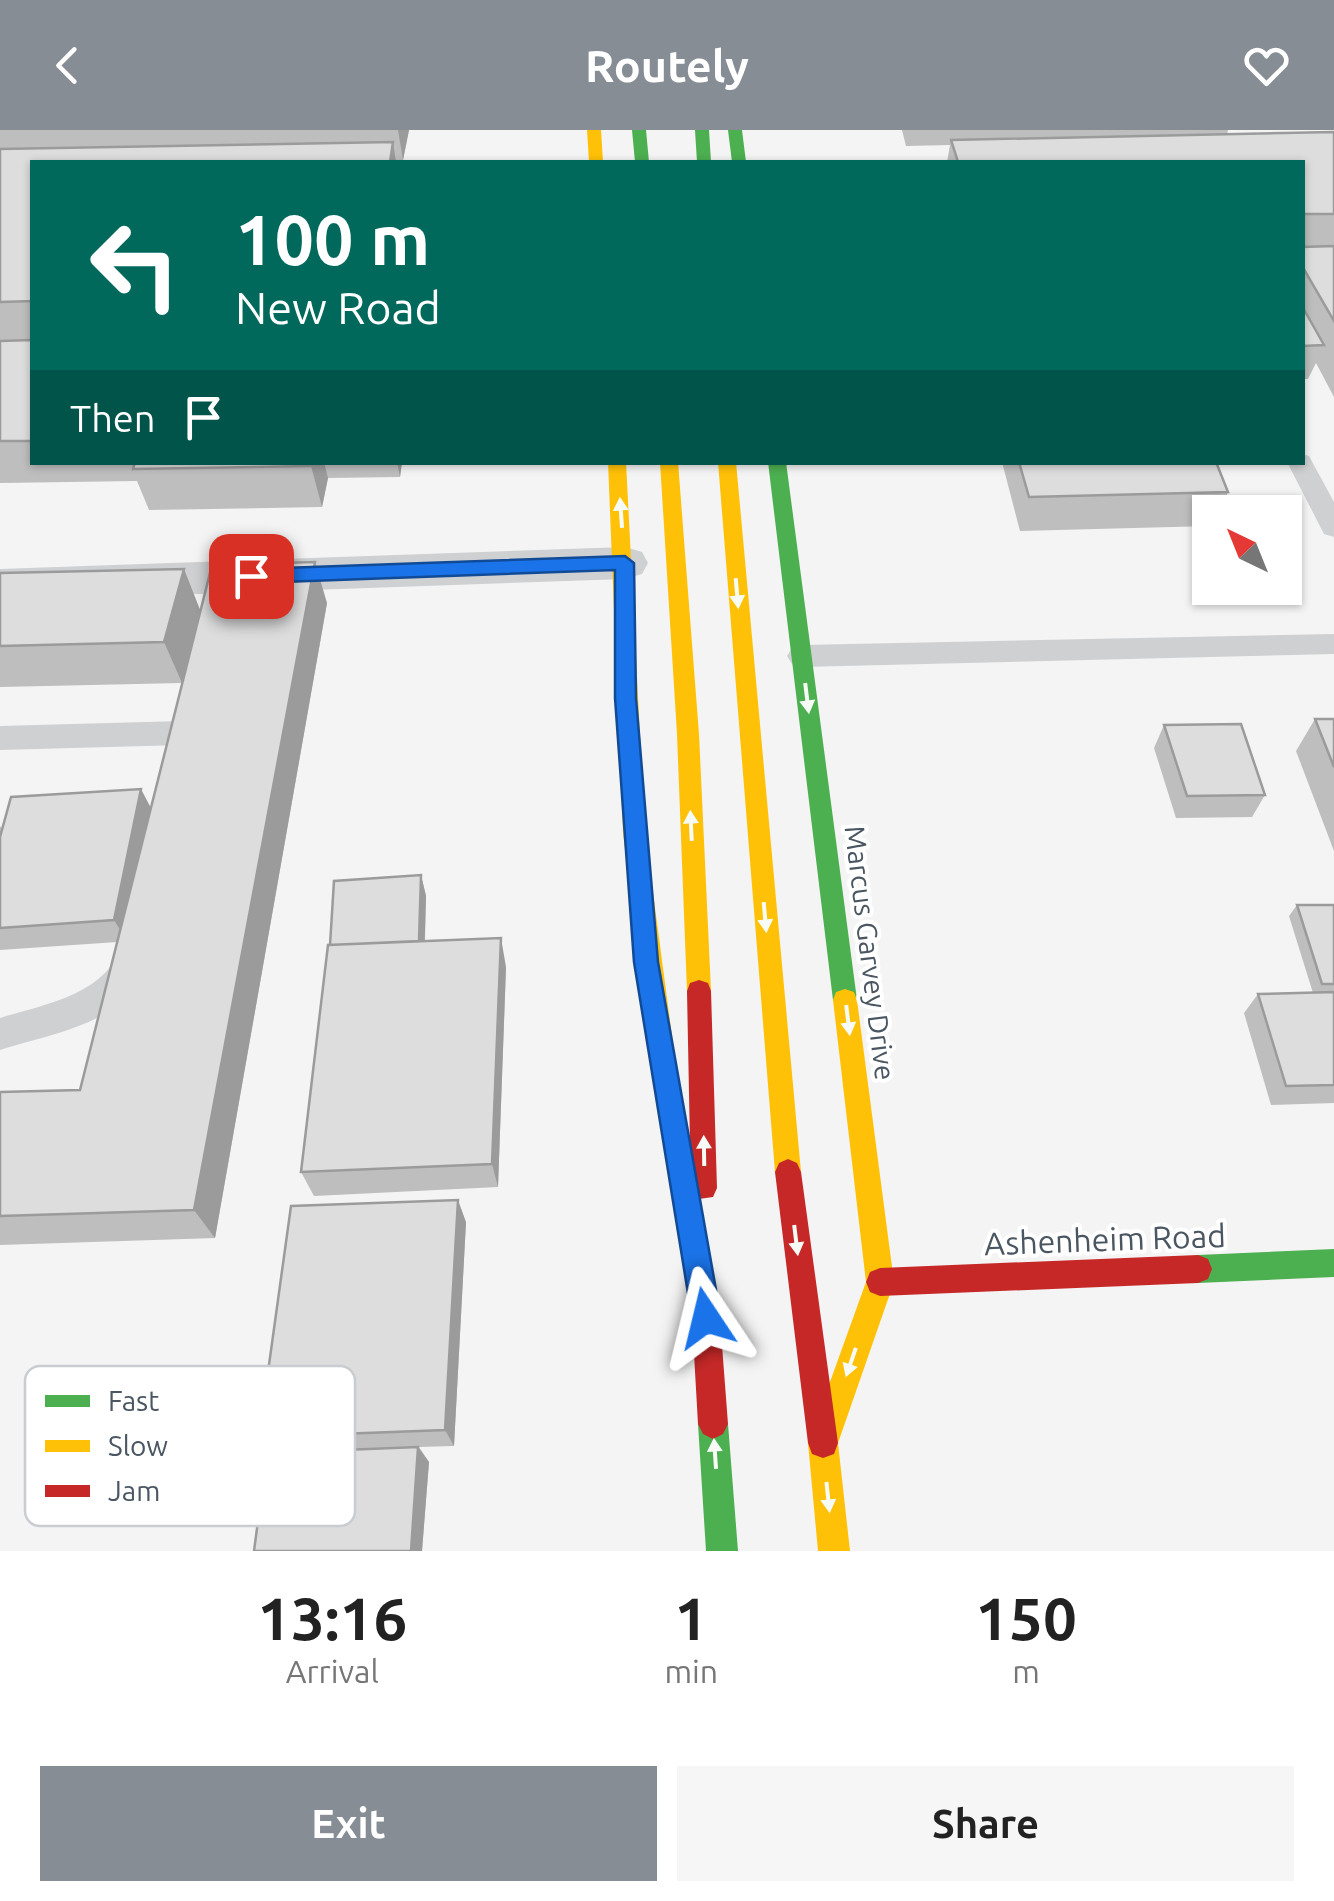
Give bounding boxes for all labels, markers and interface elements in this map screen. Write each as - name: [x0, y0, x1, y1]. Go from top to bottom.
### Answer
- icon: back: [40, 38, 95, 93]
- icon: heart: [1239, 38, 1294, 93]
- text: Routely: [585, 40, 749, 91]
- icon: left: [70, 200, 200, 330]
- text: 100 m: [235, 200, 430, 278]
- text: New Road: [235, 282, 441, 333]
- icon: arrive: [176, 390, 231, 445]
- text: Then: [70, 397, 156, 439]
- north arrow: [1192, 495, 1302, 605]
- map controls: [1192, 495, 1302, 605]
- one-way arrow: [613, 496, 629, 528]
- pin: [209, 534, 294, 619]
- icon: arrive: [224, 549, 279, 604]
- one-way arrow: [730, 578, 746, 610]
- one-way arrow: [800, 683, 816, 714]
- one-way arrow: [683, 810, 699, 842]
- street label: Marcus Garvey Drive: [839, 824, 901, 1082]
- one-way arrow: [758, 901, 774, 933]
- one-way arrow: [841, 1005, 857, 1037]
- one-way arrow: [695, 1135, 711, 1167]
- street label: Ashenheim Road: [984, 1217, 1226, 1261]
- one-way arrow: [788, 1225, 804, 1257]
- position arrow: [654, 1266, 758, 1370]
- one-way arrow: [843, 1348, 858, 1378]
- legend: [25, 1366, 355, 1526]
- text: Fast: [108, 1385, 159, 1416]
- text: Slow: [108, 1430, 168, 1461]
- one-way arrow: [707, 1437, 723, 1469]
- text: Jam: [108, 1475, 160, 1506]
- one-way arrow: [820, 1482, 836, 1514]
- text: 13:16: [257, 1584, 407, 1651]
- text: 1: [674, 1584, 708, 1651]
- text: 150: [975, 1584, 1077, 1651]
- text: Arrival: [286, 1653, 379, 1689]
- text: min: [664, 1653, 718, 1689]
- text: m: [1012, 1653, 1040, 1689]
- button: Exit: [40, 1766, 657, 1881]
- button: Share: [677, 1766, 1294, 1881]

